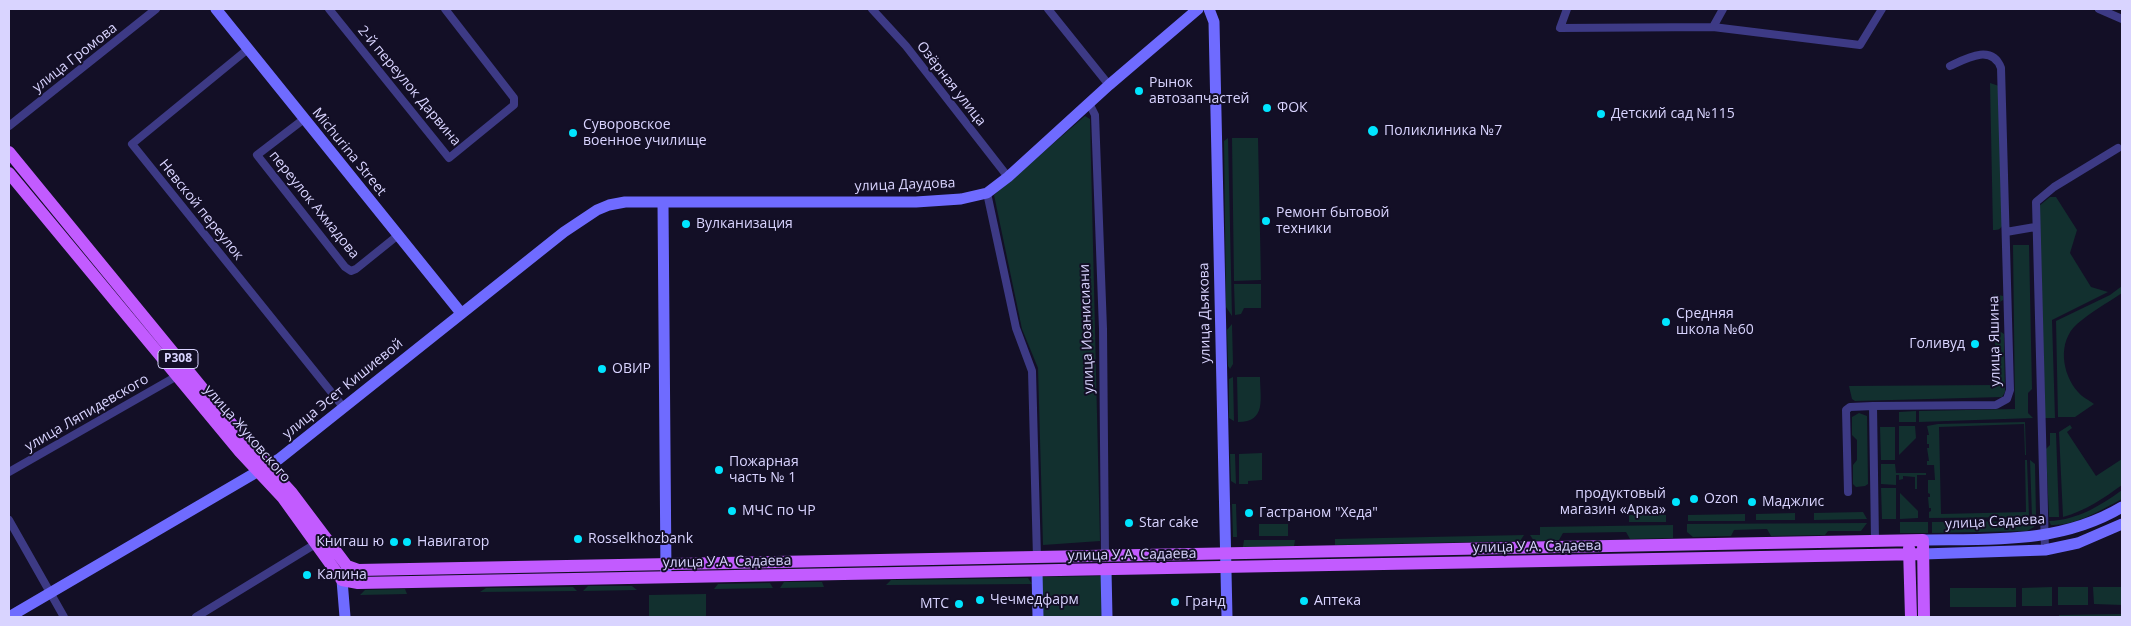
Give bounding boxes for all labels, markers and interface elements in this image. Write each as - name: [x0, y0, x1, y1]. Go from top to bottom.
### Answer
- street label: улица Громова: [29, 20, 121, 96]
- street label: 2-й переулок Дарвина: [354, 22, 464, 150]
- street label: Озёрная улица: [913, 38, 989, 130]
- place label: Рынок автозапчастей: [1149, 75, 1249, 108]
- marker: Рынок автозапчастей: [1133, 85, 1145, 97]
- place label: ФОК: [1277, 100, 1308, 116]
- marker: ФОК: [1261, 102, 1273, 114]
- street label: Michurina Street: [308, 105, 390, 199]
- place label: Детский сад №115: [1611, 106, 1735, 122]
- marker: Детский сад №115: [1595, 108, 1607, 120]
- place label: Суворовское военное училище: [583, 117, 707, 150]
- place label: Поликлиника №7: [1384, 123, 1502, 139]
- marker: Поликлиника №7: [1366, 124, 1380, 138]
- marker: Суворовское военное училище: [567, 127, 579, 139]
- street label: переулок Ахмадова: [265, 148, 363, 262]
- street label: Невской переулок: [155, 156, 247, 264]
- street label: улица Даудова: [854, 175, 956, 195]
- place label: Ремонт бытовой техники: [1276, 205, 1390, 238]
- marker: Ремонт бытовой техники: [1260, 215, 1272, 227]
- place label: Вулканизация: [696, 216, 793, 232]
- marker: Вулканизация: [680, 218, 692, 230]
- street label: улица Дьякова: [1196, 262, 1214, 364]
- street label: улица Иоанисиани: [1076, 264, 1098, 394]
- street label: улица Яшина: [1986, 295, 2004, 387]
- place label: Средняя школа №60: [1676, 306, 1754, 338]
- marker: Средняя школа №60: [1660, 316, 1672, 328]
- street label: улица Эсет Кишиевой: [280, 335, 406, 443]
- place label: Голивуд: [1909, 336, 1965, 352]
- marker: Голивуд: [1969, 338, 1981, 350]
- road number: P308: [158, 349, 198, 368]
- place label: ОВИР: [612, 361, 651, 377]
- marker: ОВИР: [596, 363, 608, 375]
- street label: улица Ляпидевского: [22, 371, 152, 455]
- street label: улица Жуковского: [200, 382, 294, 486]
- place label: Пожарная часть № 1: [729, 454, 799, 487]
- marker: Пожарная часть № 1: [713, 464, 725, 476]
- place label: продуктовый магазин «Арка»: [1560, 486, 1666, 518]
- place label: Ozon: [1704, 491, 1738, 507]
- marker: Ozon: [1688, 493, 1700, 505]
- place label: Маджлис: [1762, 494, 1824, 510]
- marker: продуктовый магазин «Арка»: [1670, 496, 1682, 508]
- marker: Маджлис: [1746, 496, 1758, 508]
- place label: МЧС по ЧР: [742, 503, 816, 519]
- marker: МЧС по ЧР: [726, 505, 738, 517]
- place label: Гастраном "Хеда": [1259, 505, 1378, 521]
- marker: Гастраном "Хеда": [1243, 507, 1255, 519]
- street label: улица Садаева: [1945, 511, 2045, 533]
- place label: Star cake: [1139, 515, 1199, 531]
- marker: Star cake: [1123, 517, 1135, 529]
- place label: Rosselkhozbank: [588, 531, 693, 547]
- marker: Rosselkhozbank: [572, 533, 584, 545]
- place label: Книгаш ю: [316, 534, 384, 550]
- place label: Навигатор: [417, 534, 489, 550]
- marker: Книгаш ю: [388, 536, 400, 548]
- marker: Навигатор: [401, 536, 413, 548]
- street label: улица У.А. Садаева: [1473, 537, 1601, 557]
- street label: улица У.А. Садаева: [1068, 545, 1196, 565]
- street label: улица У.А. Садаева: [663, 552, 791, 572]
- place label: Калина: [317, 567, 367, 583]
- marker: Калина: [301, 569, 313, 581]
- place label: Чечмедфарм: [990, 592, 1079, 608]
- place label: Аптека: [1314, 593, 1361, 609]
- marker: Чечмедфарм: [974, 594, 986, 606]
- place label: Гранд: [1185, 594, 1226, 610]
- marker: Аптека: [1298, 595, 1310, 607]
- place label: МТС: [920, 596, 949, 612]
- marker: Гранд: [1169, 596, 1181, 608]
- marker: МТС: [953, 598, 965, 610]

